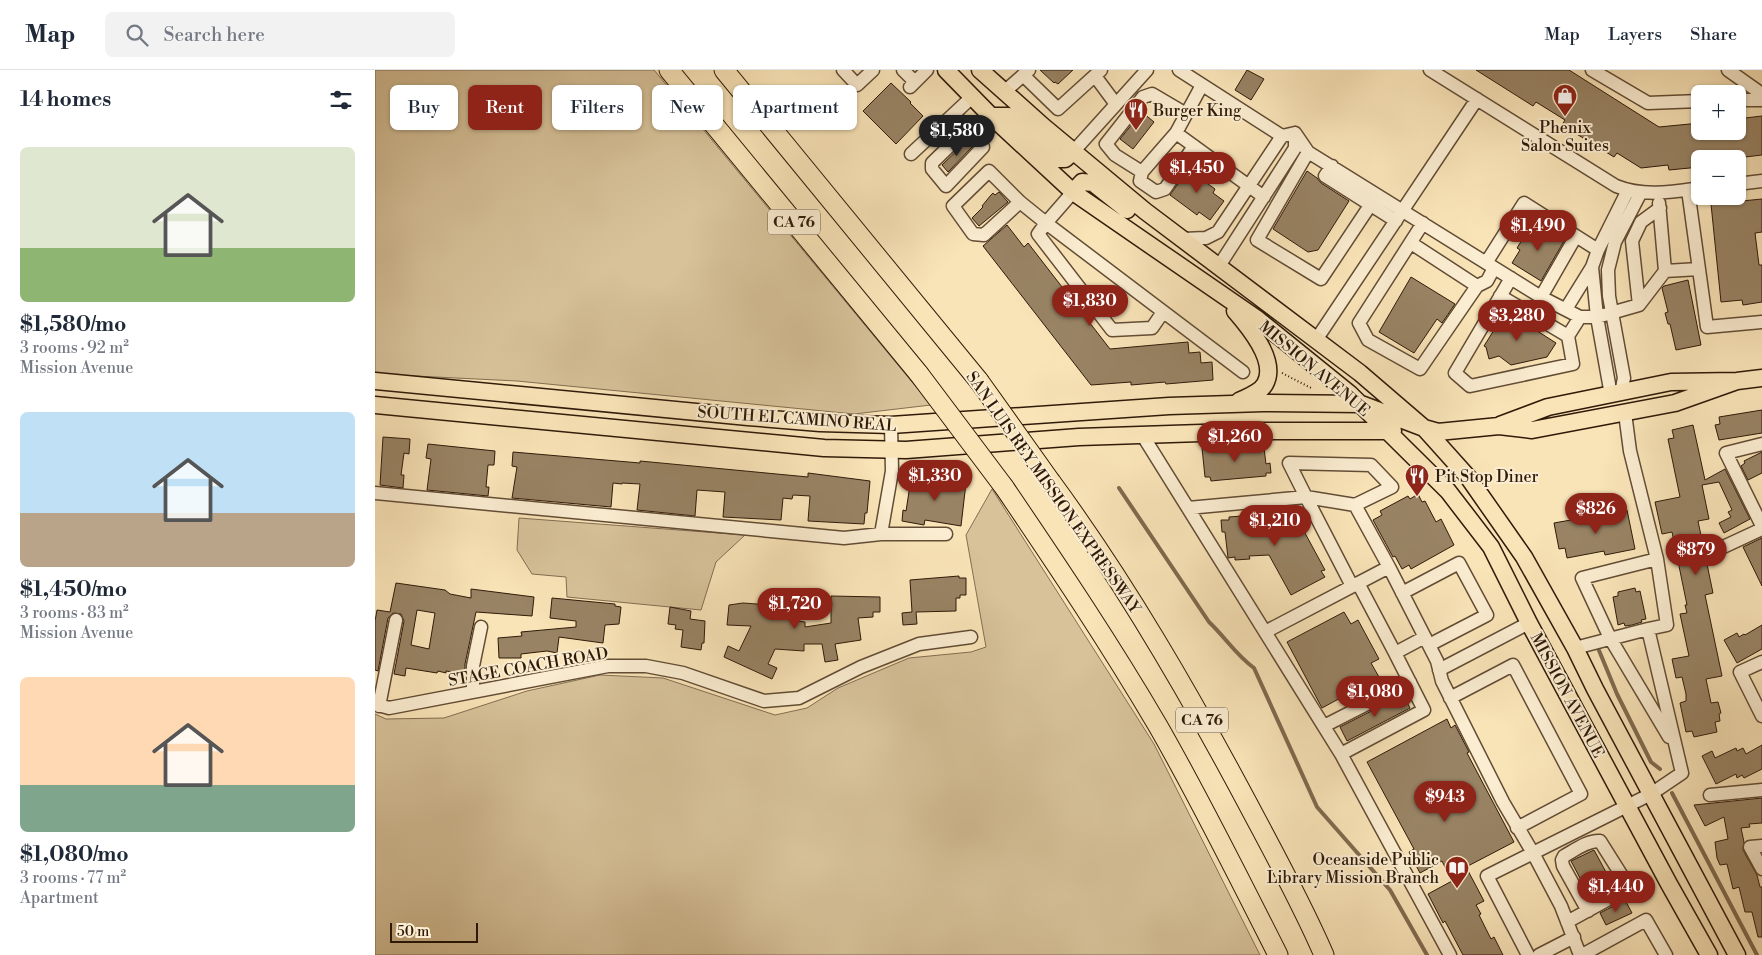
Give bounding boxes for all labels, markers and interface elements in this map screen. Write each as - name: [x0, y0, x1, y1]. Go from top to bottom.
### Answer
- search box: [105, 12, 455, 57]
- text: Map: [25, 20, 75, 50]
- icon: search: [123, 21, 151, 49]
- text: Search here: [163, 23, 265, 47]
- text: Map: [1545, 23, 1580, 46]
- text: Layers: [1608, 23, 1662, 46]
- text: Share: [1690, 23, 1737, 46]
- shop icon: Phenix Salon Suites: [1552, 83, 1578, 117]
- chip: Buy: [390, 85, 458, 130]
- chip: Rent: [468, 85, 542, 130]
- chip: Filters: [552, 85, 642, 130]
- chip: New: [652, 85, 723, 130]
- chip: Apartment: [733, 85, 857, 130]
- map controls: [1691, 85, 1746, 205]
- button: +: [1691, 85, 1746, 140]
- icon: filters: [327, 86, 355, 114]
- text: 14 homes: [20, 87, 111, 113]
- restaurant icon: Burger King: [1123, 97, 1149, 131]
- place label: Burger King: [1152, 101, 1242, 121]
- pin: $1,580: [916, 114, 998, 157]
- place label: Phenix Salon Suites: [1521, 118, 1609, 156]
- text: $1,580: [930, 121, 984, 141]
- button: −: [1691, 150, 1746, 205]
- pin: $1,450: [1156, 152, 1238, 194]
- text: $1,450: [1170, 158, 1224, 178]
- icon: home: [143, 180, 233, 270]
- road number: CA 76: [768, 210, 820, 234]
- pin: $1,490: [1497, 210, 1579, 252]
- text: $1,490: [1511, 216, 1565, 236]
- pin: $1,830: [1049, 284, 1131, 327]
- text: $1,830: [1063, 291, 1117, 311]
- pin: $3,280: [1476, 300, 1558, 342]
- text: $3,280: [1489, 306, 1545, 326]
- text: $1,580/mo: [20, 312, 126, 338]
- street label: MISSION AVENUE: [1255, 317, 1374, 421]
- text: 3 rooms · 92 m²: [20, 338, 129, 358]
- text: Mission Avenue: [20, 358, 133, 378]
- street label: SAN LUIS REY MISSION EXPRESSWAY: [962, 368, 1146, 619]
- street label: SOUTH EL CAMINO REAL: [697, 402, 898, 436]
- pin: $1,260: [1194, 420, 1276, 463]
- text: $1,260: [1208, 427, 1262, 447]
- icon: home: [143, 445, 233, 535]
- pin: $1,330: [894, 460, 976, 502]
- restaurant icon: Pit Stop Diner: [1404, 463, 1430, 497]
- text: $1,330: [908, 466, 962, 486]
- place label: Pit Stop Diner: [1435, 467, 1539, 487]
- pin: $826: [1566, 492, 1626, 535]
- text: $826: [1576, 499, 1616, 519]
- pin: $1,210: [1234, 504, 1316, 547]
- text: $1,210: [1249, 511, 1301, 531]
- pin: $879: [1666, 534, 1726, 576]
- text: $879: [1677, 540, 1715, 560]
- text: $1,450/mo: [20, 577, 127, 603]
- pin: $1,720: [754, 588, 836, 630]
- text: $1,720: [768, 594, 822, 614]
- text: 3 rooms · 83 m²: [20, 603, 129, 623]
- text: Mission Avenue: [20, 623, 133, 643]
- street label: MISSION AVENUE: [1526, 630, 1608, 761]
- street label: STAGE COACH ROAD: [447, 643, 610, 691]
- pin: $1,080: [1334, 676, 1416, 718]
- text: $1,080: [1347, 682, 1403, 702]
- road number: CA 76: [1176, 708, 1228, 732]
- icon: home: [143, 710, 233, 800]
- pin: $943: [1415, 780, 1475, 823]
- text: $943: [1425, 787, 1465, 807]
- text: $1,080/mo: [20, 842, 129, 868]
- place label: Oceanside Public Library Mission Branch: [1267, 850, 1439, 888]
- library icon: Oceanside Public Library Mission Branch: [1444, 855, 1470, 889]
- text: 3 rooms · 77 m²: [20, 868, 126, 888]
- pin: $1,440: [1575, 870, 1657, 913]
- text: $1,440: [1588, 877, 1644, 897]
- text: Apartment: [20, 888, 99, 908]
- scale bar: [390, 920, 477, 943]
- text: 50 m: [397, 923, 429, 941]

